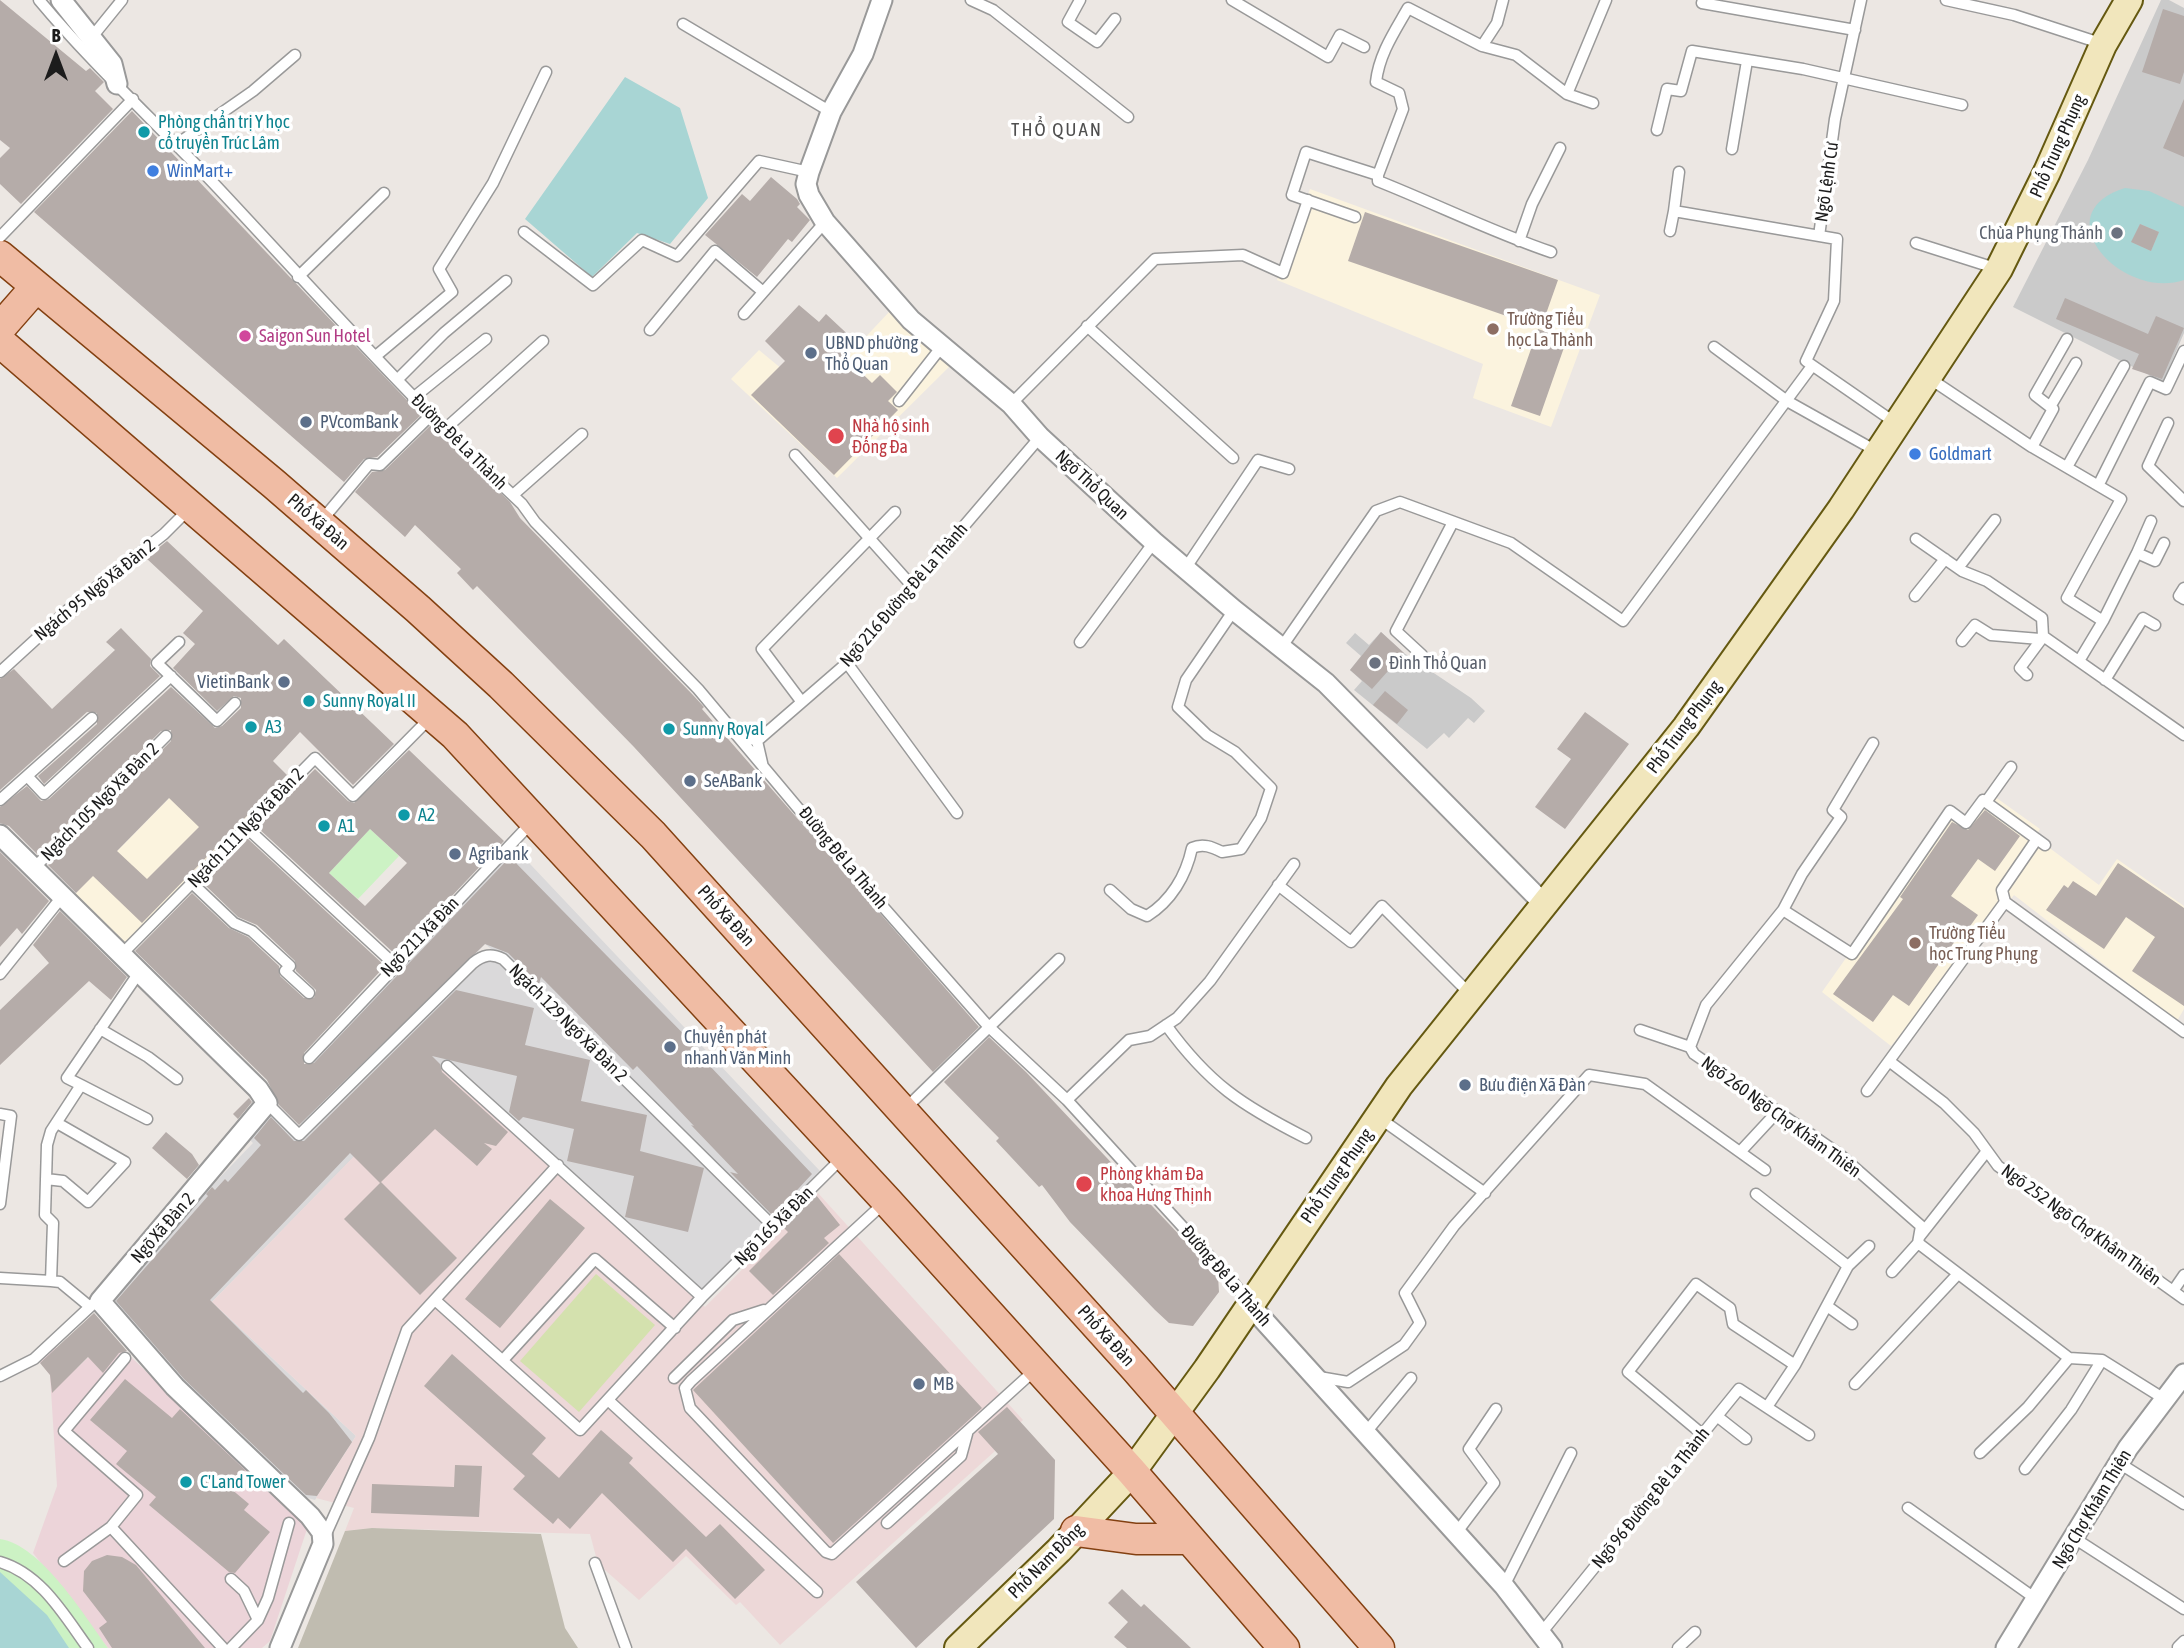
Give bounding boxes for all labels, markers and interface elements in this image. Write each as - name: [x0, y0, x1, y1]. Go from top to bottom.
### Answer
- north arrow: [21, 21, 91, 91]
- text: B: [51, 24, 61, 46]
- street label: Phố Trung Phụng: [2026, 91, 2090, 201]
- place label: Phòng chẩn trị Y học cổ truyền Trúc Lâm: [158, 111, 289, 154]
- district label: THỔ QUAN: [1012, 119, 1102, 141]
- marker: Phòng chẩn trị Y học cổ truyền Trúc Lâm: [136, 124, 152, 140]
- street label: Ngõ Lệnh Cư: [1811, 140, 1843, 224]
- place label: WinMart+: [167, 160, 233, 182]
- marker: WinMart+: [145, 163, 161, 179]
- place label: Chùa Phụng Thánh: [1979, 222, 2103, 244]
- marker: Chùa Phụng Thánh: [2109, 225, 2125, 241]
- place label: Trường Tiểu học La Thành: [1507, 308, 1593, 350]
- marker: Trường Tiểu học La Thành: [1485, 321, 1501, 337]
- place label: Saigon Sun Hotel: [259, 325, 370, 347]
- marker: Saigon Sun Hotel: [237, 328, 253, 344]
- place label: UBND phường Thổ Quan: [825, 332, 918, 374]
- marker: UBND phường Thổ Quan: [803, 345, 819, 361]
- street label: Đường Đê La Thành: [407, 390, 511, 494]
- place label: PVcomBank: [320, 411, 399, 433]
- marker: PVcomBank: [298, 414, 314, 430]
- place label: Nhà hộ sinh Đống Đa: [852, 415, 930, 458]
- marker: Nhà hộ sinh Đống Đa: [826, 426, 846, 446]
- place label: Goldmart: [1929, 443, 1992, 465]
- street label: Ngõ Thổ Quan: [1051, 446, 1133, 524]
- marker: Goldmart: [1907, 446, 1923, 462]
- street label: Phố Xã Đàn: [283, 489, 353, 555]
- street label: Ngõ 216 Đường Đê La Thành: [836, 519, 972, 671]
- street label: Ngách 95 Ngõ Xã Đàn 2: [30, 535, 160, 645]
- place label: Đình Thổ Quan: [1389, 652, 1487, 674]
- marker: Đình Thổ Quan: [1367, 655, 1383, 671]
- place label: VietinBank: [197, 671, 270, 693]
- marker: VietinBank: [276, 674, 292, 690]
- street label: Phố Trung Phụng: [1642, 676, 1726, 778]
- place label: Sunny Royal II: [323, 690, 416, 712]
- marker: Sunny Royal II: [301, 693, 317, 709]
- place label: A3: [265, 716, 282, 738]
- place label: Sunny Royal: [683, 718, 764, 740]
- marker: A3: [243, 719, 259, 735]
- marker: Sunny Royal: [661, 721, 677, 737]
- street label: Ngách 105 Ngõ Xã Đàn 2: [36, 738, 164, 866]
- street label: Ngách 111 Ngõ Xã Đàn 2: [183, 764, 309, 892]
- place label: SeABank: [704, 770, 762, 792]
- marker: SeABank: [682, 773, 698, 789]
- street label: Đường Đê La Thành: [794, 802, 892, 914]
- place label: A2: [418, 804, 435, 826]
- marker: A2: [396, 807, 412, 823]
- place label: A1: [338, 815, 355, 837]
- marker: A1: [316, 818, 332, 834]
- place label: Agribank: [469, 843, 529, 865]
- marker: Agribank: [447, 846, 463, 862]
- street label: Phố Xã Đàn: [693, 881, 759, 951]
- street label: Ngõ 211 Xã Đàn: [376, 892, 464, 982]
- place label: Trường Tiểu học Trung Phụng: [1929, 922, 2038, 964]
- marker: Trường Tiểu học Trung Phụng: [1907, 935, 1923, 951]
- street label: Ngách 129 Ngõ Xã Đàn 2: [504, 959, 632, 1087]
- place label: Chuyển phát nhanh Văn Minh: [684, 1026, 791, 1068]
- marker: Chuyển phát nhanh Văn Minh: [662, 1039, 678, 1055]
- street label: Ngõ 260 Ngõ Chợ Khâm Thiên: [1697, 1052, 1865, 1182]
- place label: Bưu điện Xã Đàn: [1479, 1074, 1586, 1096]
- marker: Bưu điện Xã Đàn: [1457, 1077, 1473, 1093]
- street label: Phố Trung Phụng: [1296, 1124, 1378, 1228]
- street label: Ngõ 252 Ngõ Chợ Khâm Thiên: [1997, 1160, 2165, 1290]
- place label: Phòng khám Đa khoa Hưng Thịnh: [1100, 1163, 1212, 1206]
- marker: Phòng khám Đa khoa Hưng Thịnh: [1074, 1174, 1094, 1194]
- street label: Ngõ 165 Xã Đàn: [730, 1182, 818, 1270]
- street label: Ngõ Xã Đàn 2: [127, 1188, 199, 1268]
- street label: Đường Đê La Thành: [1176, 1221, 1276, 1331]
- street label: Phố Xã Đàn: [1073, 1301, 1139, 1371]
- place label: MB: [933, 1373, 954, 1395]
- marker: MB: [911, 1376, 927, 1392]
- street label: Ngõ 96 Đường Đê La Thành: [1588, 1423, 1714, 1573]
- street label: Ngõ Chợ Khâm Thiên: [2048, 1445, 2136, 1573]
- place label: C'Land Tower: [200, 1471, 285, 1493]
- marker: C'Land Tower: [178, 1474, 194, 1490]
- street label: Phố Nam Đồng: [1004, 1519, 1088, 1603]

